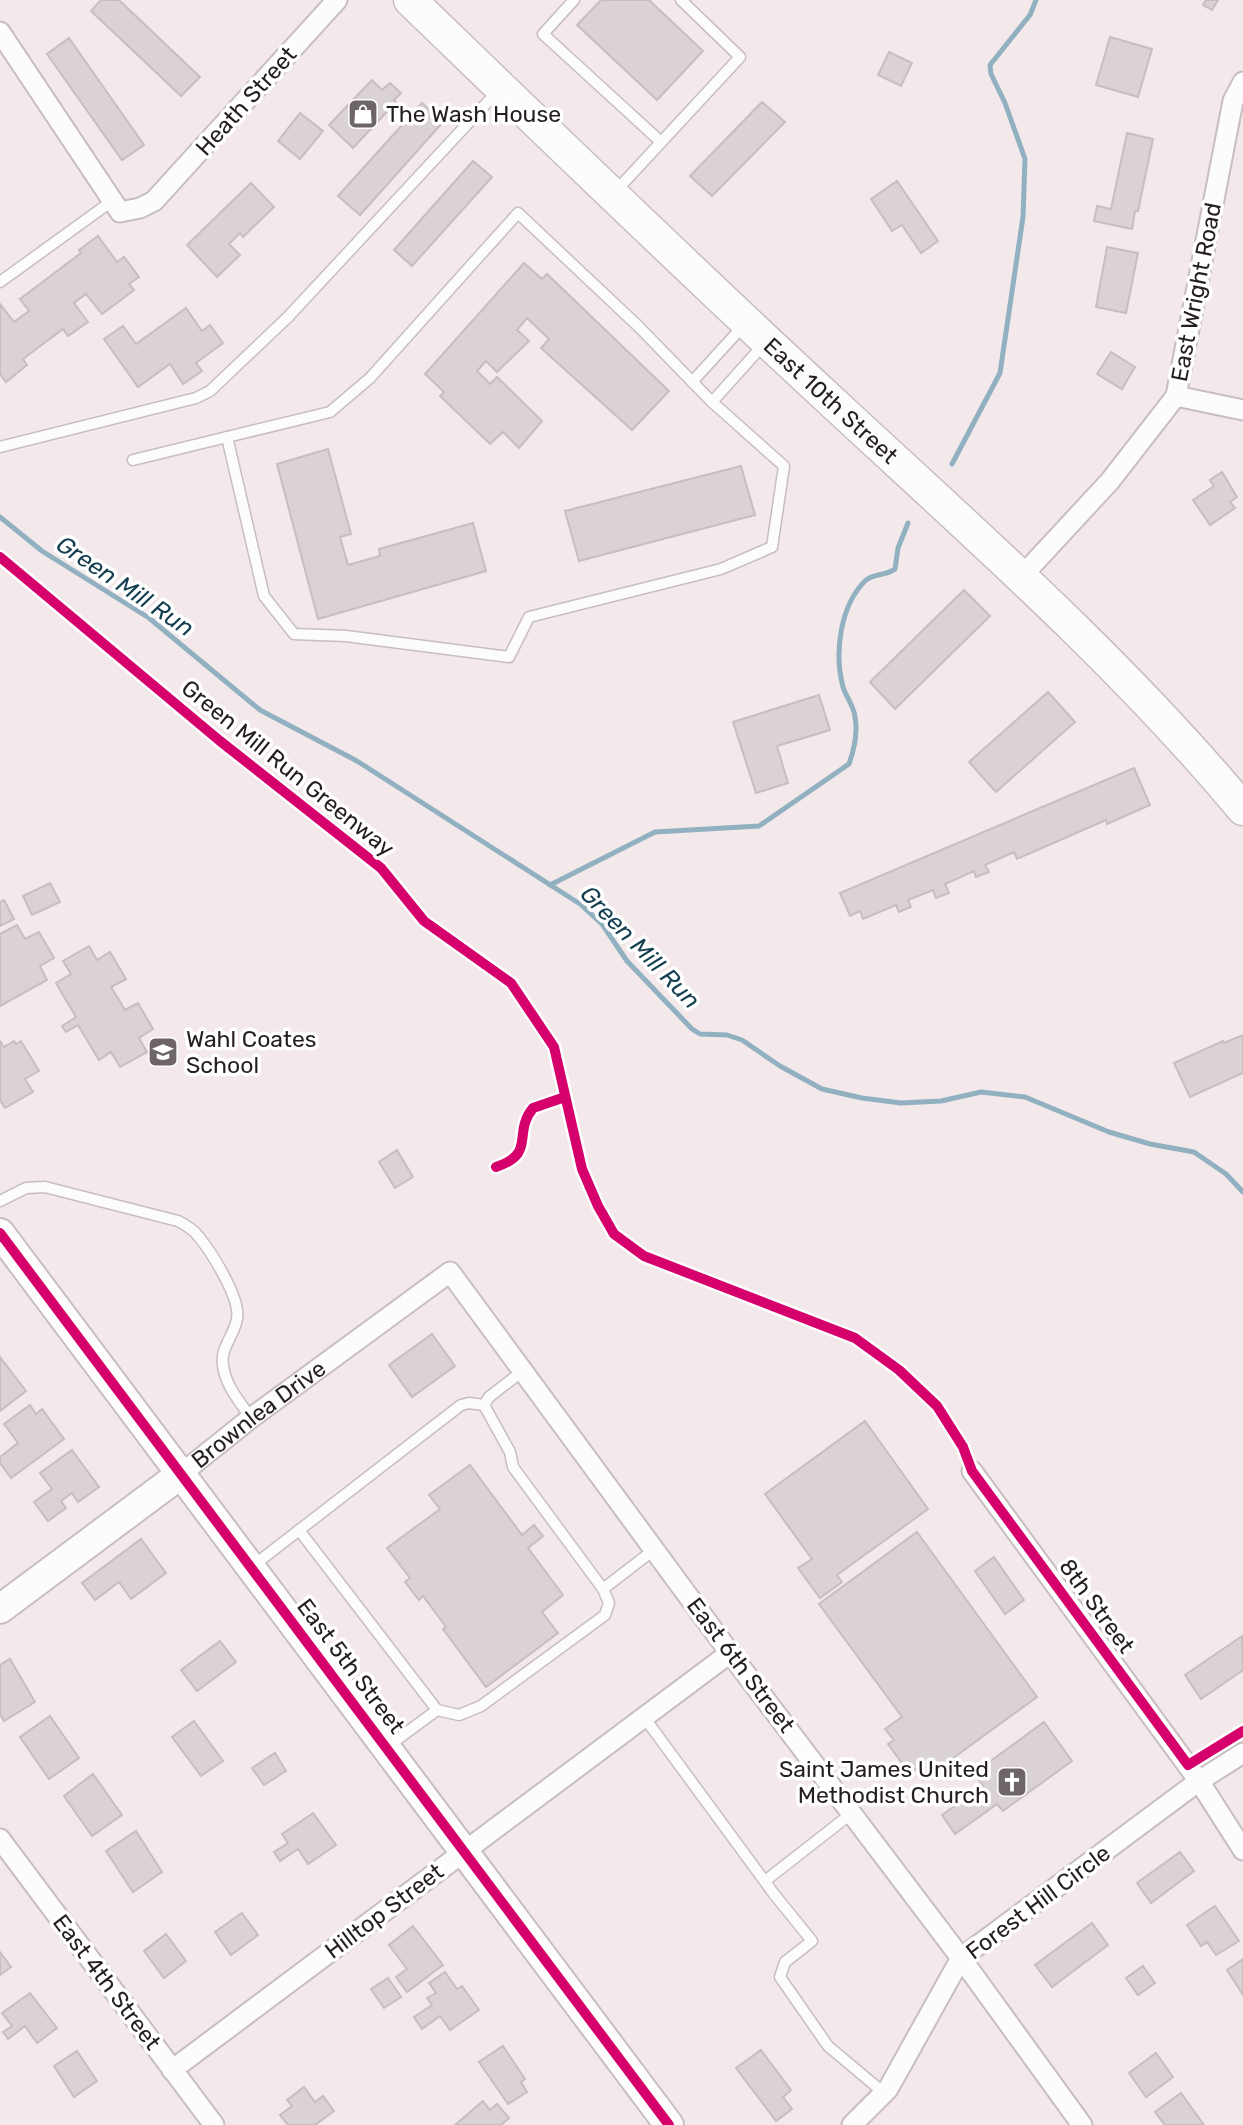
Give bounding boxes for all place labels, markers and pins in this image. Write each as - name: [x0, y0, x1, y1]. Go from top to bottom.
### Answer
- shop icon: The Wash House: [346, 97, 380, 131]
- place label: The Wash House: [386, 100, 561, 128]
- place label: Wahl Coates School: [186, 1025, 317, 1079]
- school or university icon: Wahl Coates School: [146, 1035, 180, 1069]
- place label: Saint James United Methodist Church: [779, 1755, 989, 1809]
- church icon: Saint James United Methodist Church: [995, 1765, 1029, 1799]

